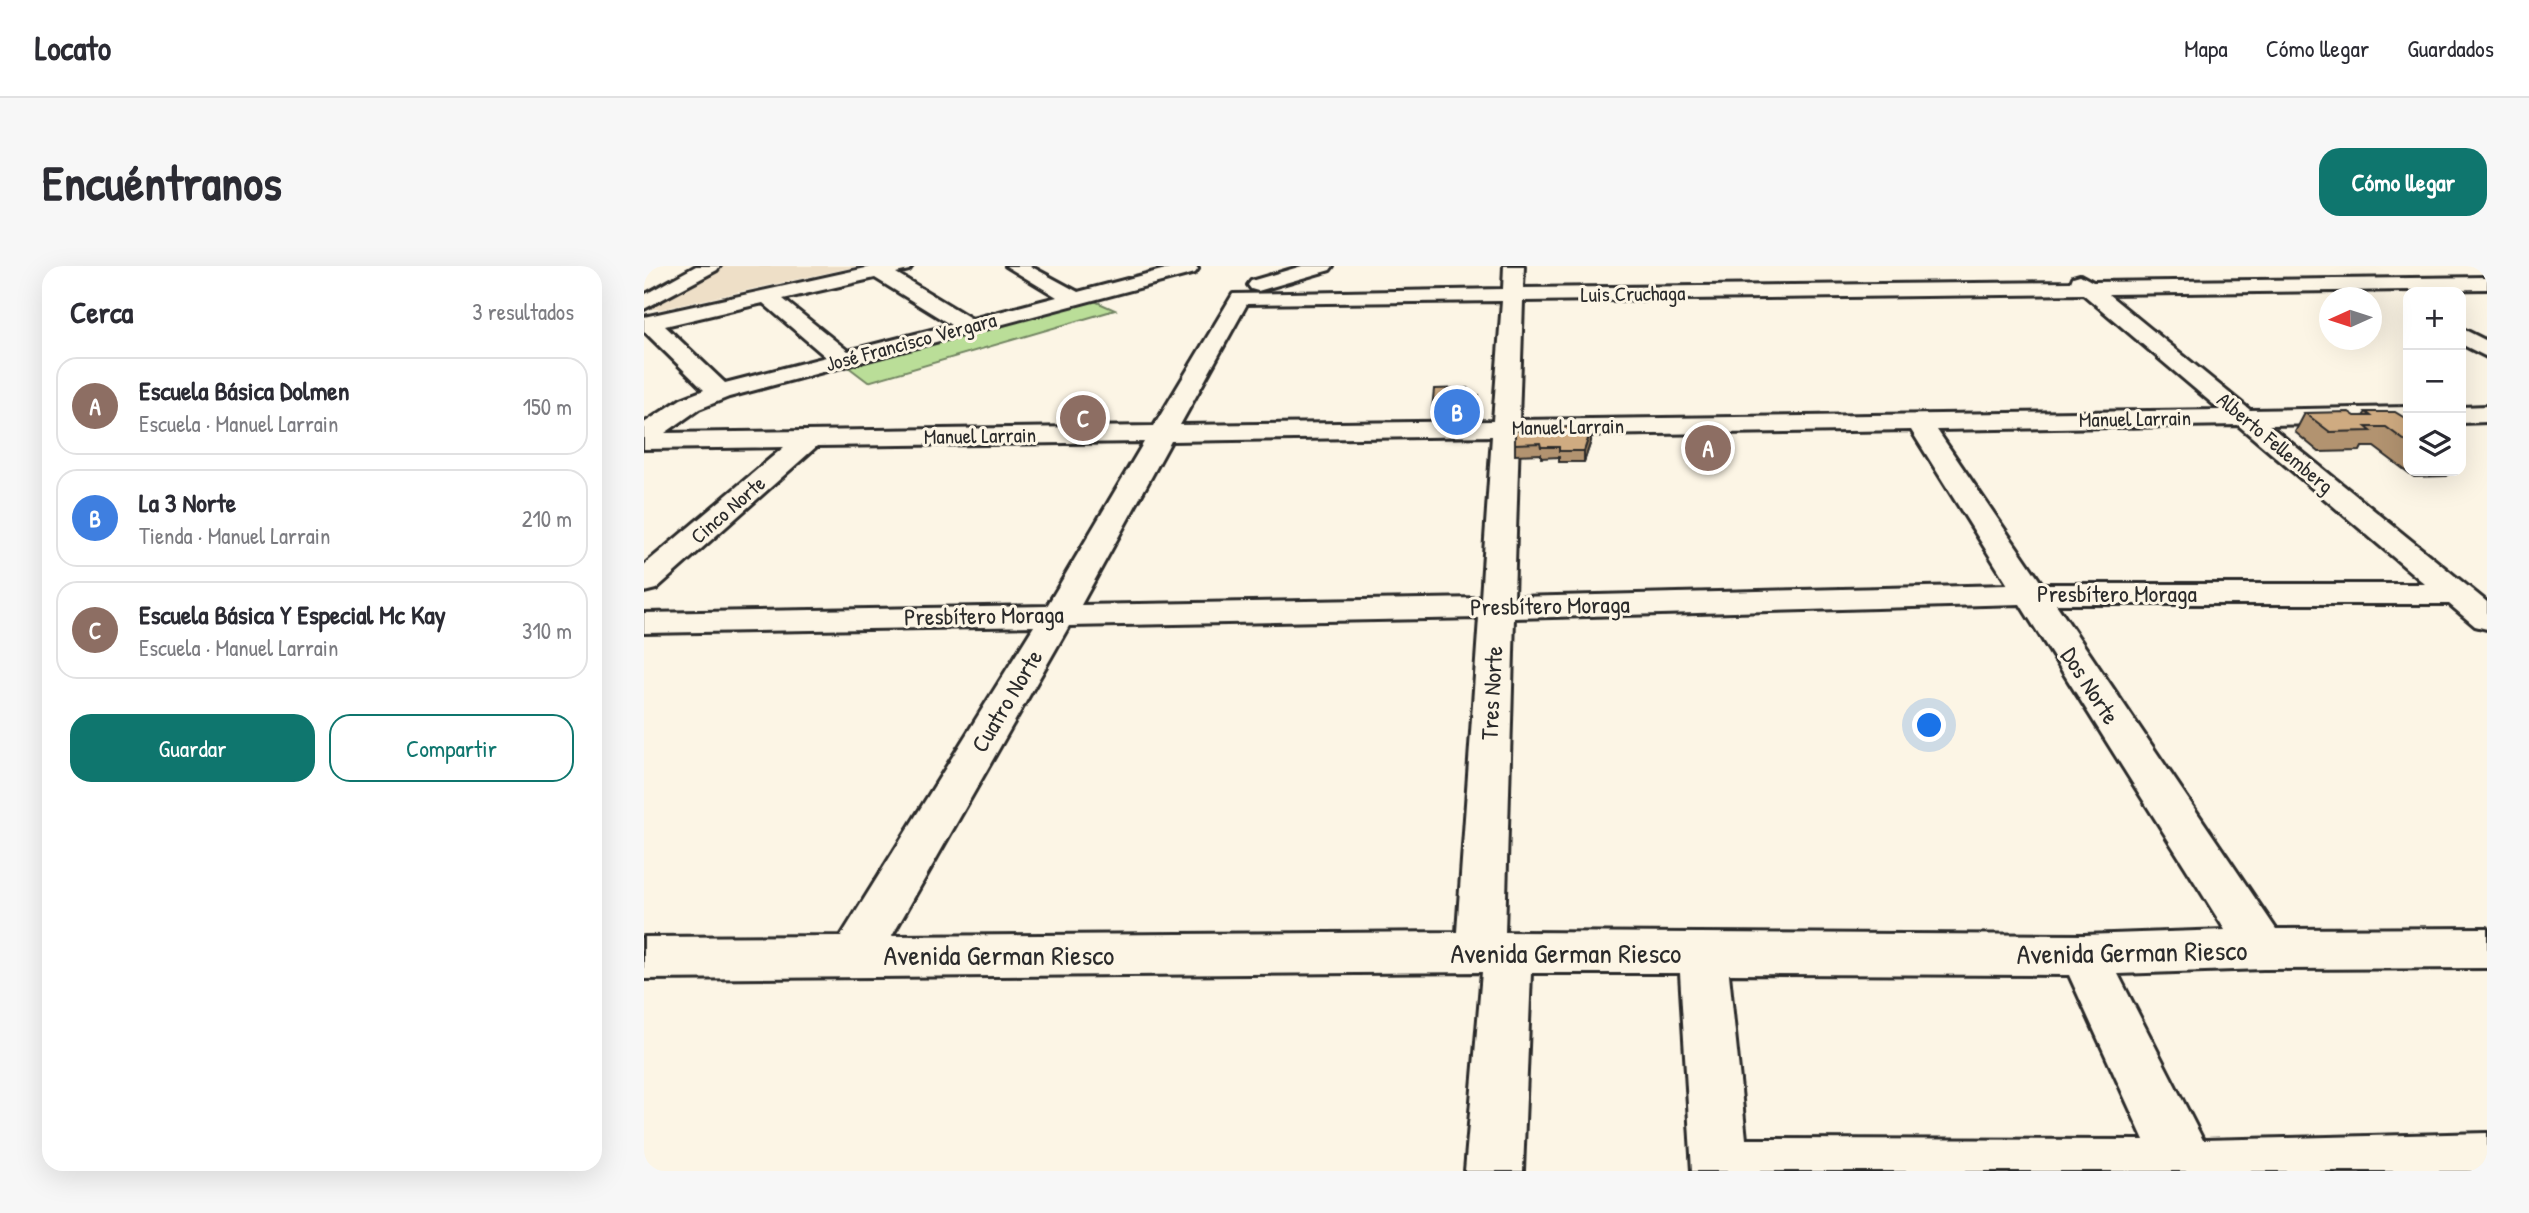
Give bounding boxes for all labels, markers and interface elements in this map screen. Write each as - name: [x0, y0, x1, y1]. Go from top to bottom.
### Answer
- text: Locato: [35, 26, 111, 70]
- text: Mapa: [2184, 32, 2228, 64]
- text: Cómo llegar: [2266, 32, 2369, 64]
- text: Guardados: [2407, 32, 2494, 64]
- button: Cómo llegar: [2319, 148, 2487, 216]
- text: Encuéntranos: [42, 149, 282, 215]
- street label: Luis Cruchaga: [1580, 278, 1686, 309]
- north arrow: [2319, 287, 2382, 350]
- map controls: [2403, 287, 2466, 476]
- button: +: [2403, 287, 2466, 350]
- text: Cerca: [70, 292, 133, 332]
- text: 3 resultados: [472, 296, 574, 327]
- street label: José Francisco Vergara: [822, 305, 999, 378]
- button: −: [2403, 350, 2466, 413]
- text: Escuela Básica Dolmen: [139, 373, 349, 408]
- street label: Alberto Fellemberg: [2211, 385, 2340, 500]
- pin: B: [1434, 386, 1480, 438]
- text: A: [89, 391, 101, 422]
- text: 150 m: [523, 391, 572, 422]
- pin: C: [1060, 392, 1106, 444]
- street label: Manuel Larrain: [2079, 403, 2191, 434]
- text: Escuela · Manuel Larrain: [139, 408, 338, 439]
- street label: Manuel Larrain: [1512, 411, 1624, 442]
- button: layers: [2403, 413, 2466, 476]
- street label: Manuel Larrain: [924, 420, 1036, 451]
- pin: A: [1685, 422, 1731, 474]
- street label: Cinco Norte: [684, 469, 771, 550]
- text: La 3 Norte: [139, 485, 236, 520]
- text: B: [89, 503, 101, 534]
- text: 210 m: [522, 503, 572, 534]
- text: Tienda · Manuel Larrain: [139, 520, 330, 551]
- street label: Presbítero Moraga: [2037, 577, 2197, 609]
- street label: Presbítero Moraga: [1470, 588, 1630, 622]
- text: Escuela Básica Y Especial Mc Kay: [139, 597, 446, 632]
- street label: Presbítero Moraga: [904, 598, 1064, 632]
- text: C: [89, 615, 101, 646]
- text: 310 m: [522, 615, 572, 646]
- text: Escuela · Manuel Larrain: [139, 632, 338, 663]
- street label: Dos Norte: [2054, 641, 2128, 730]
- street label: Cuatro Norte: [963, 643, 1050, 758]
- street label: Tres Norte: [1473, 645, 1509, 741]
- your location: [1912, 708, 1946, 742]
- button: Guardar: [70, 714, 315, 782]
- button: Compartir: [329, 714, 574, 782]
- street label: Avenida German Riesco: [2016, 931, 2248, 973]
- street label: Avenida German Riesco: [1451, 934, 1681, 972]
- street label: Avenida German Riesco: [884, 936, 1114, 974]

